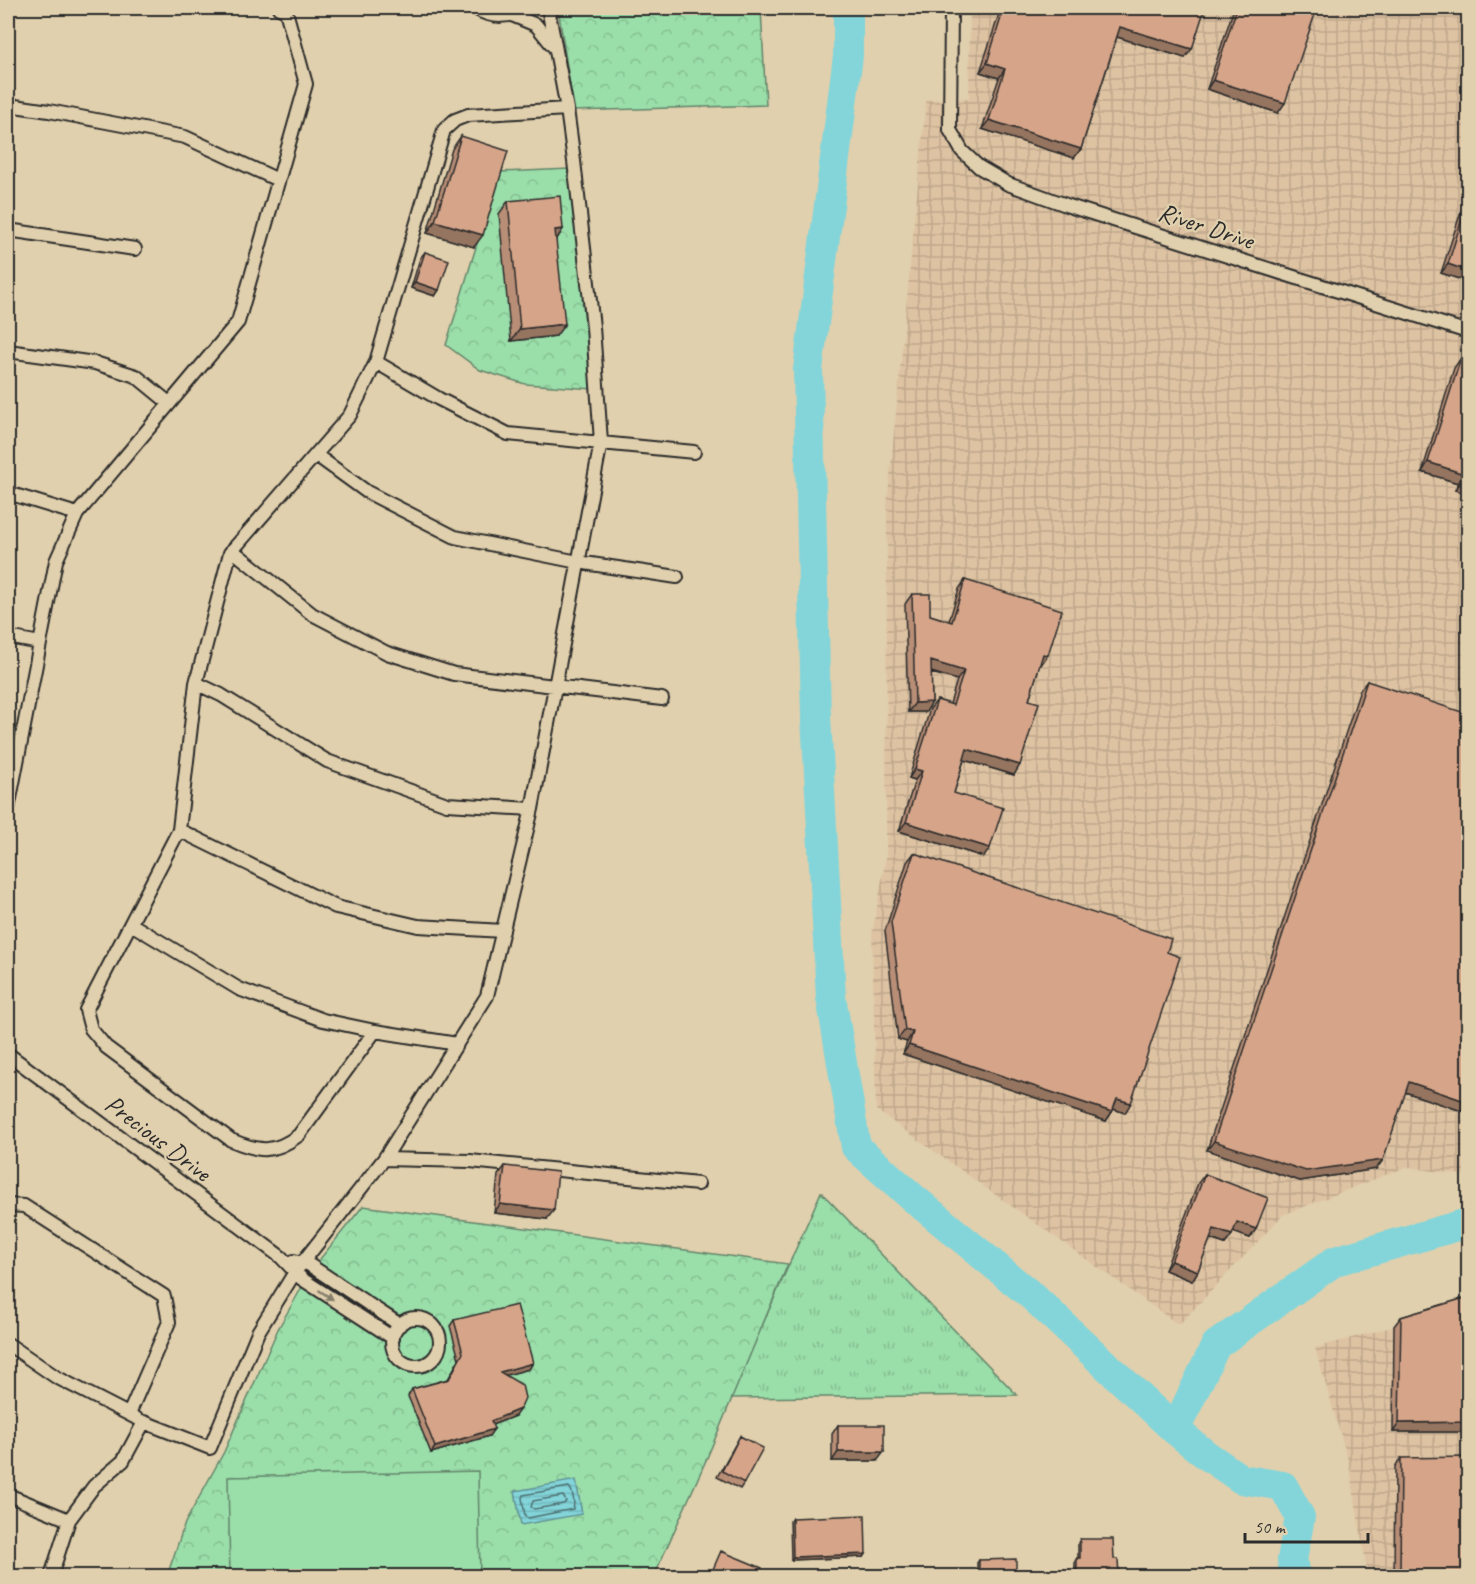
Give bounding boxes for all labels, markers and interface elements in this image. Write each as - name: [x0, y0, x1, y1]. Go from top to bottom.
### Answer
- street label: River Drive: [1154, 195, 1260, 258]
- street label: Precious Drive: [98, 1087, 219, 1190]
- one-way arrow: [318, 1289, 334, 1300]
- scale bar: [1245, 1506, 1368, 1544]
- text: 50 m: [1254, 1516, 1287, 1538]

